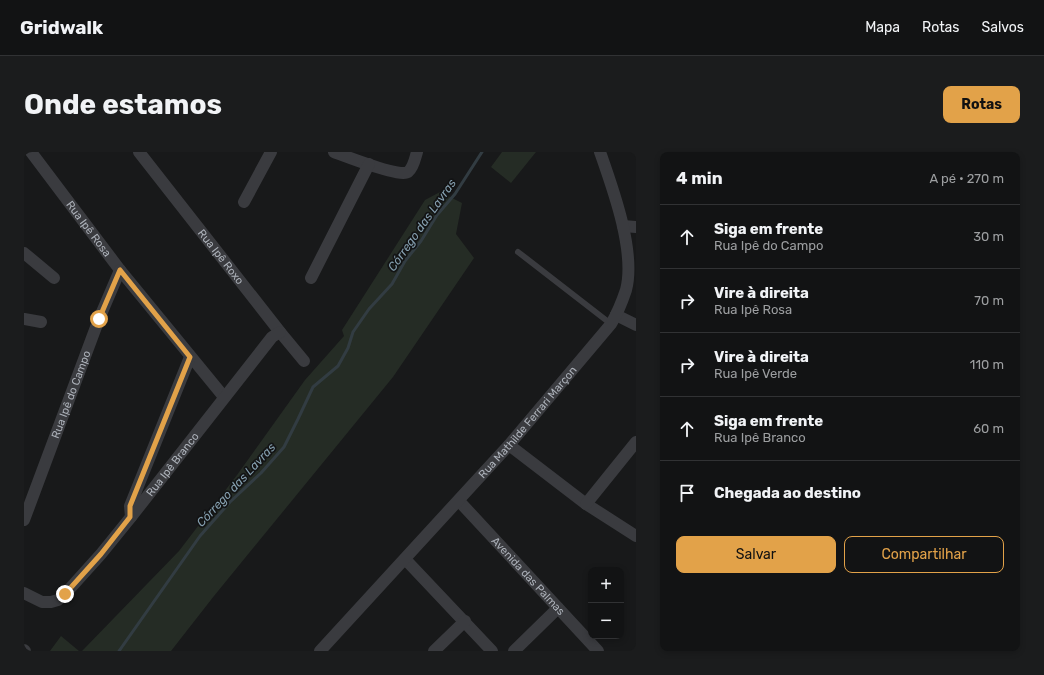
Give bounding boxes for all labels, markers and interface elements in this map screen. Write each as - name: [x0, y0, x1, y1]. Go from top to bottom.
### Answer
- text: Gridwalk: [20, 16, 103, 39]
- text: Mapa: [865, 19, 900, 36]
- text: Rotas: [922, 19, 959, 36]
- text: Salvos: [981, 19, 1024, 36]
- button: Rotas: [943, 86, 1020, 123]
- text: Onde estamos: [24, 88, 222, 121]
- text: 4 min: [676, 168, 723, 188]
- text: A pé · 270 m: [929, 171, 1004, 186]
- water label: Córrego das Lavras: [385, 176, 459, 274]
- street label: Rua Ipê Rosa: [64, 198, 114, 259]
- text: Siga em frente: [714, 220, 823, 238]
- icon: ahead: [676, 226, 698, 248]
- street label: Rua Ipê Roxo: [195, 227, 247, 287]
- text: 30 m: [973, 229, 1004, 244]
- text: Rua Ipê do Campo: [714, 238, 823, 253]
- text: Vire à direita: [714, 284, 809, 302]
- icon: right: [676, 290, 698, 312]
- text: 70 m: [974, 293, 1004, 308]
- text: Rua Ipê Rosa: [714, 302, 792, 317]
- route start: [90, 310, 108, 328]
- text: Vire à direita: [714, 348, 809, 366]
- street label: Rua Ipê do Campo: [49, 349, 93, 440]
- icon: right: [676, 354, 698, 376]
- text: 110 m: [970, 357, 1004, 372]
- street label: Rua Mathilde Ferrari Marçon: [476, 363, 579, 481]
- text: Rua Ipê Verde: [714, 366, 797, 381]
- text: Siga em frente: [714, 412, 823, 430]
- icon: ahead: [676, 418, 698, 440]
- text: 60 m: [973, 421, 1004, 436]
- street label: Rua Ipê Branco: [143, 430, 201, 499]
- text: Rua Ipê Branco: [714, 430, 806, 445]
- water label: Córrego das Lavras: [194, 440, 278, 530]
- icon: arrive: [676, 482, 698, 504]
- text: Chegada ao destino: [714, 484, 861, 502]
- street label: Avenida das Palmas: [489, 534, 568, 618]
- button: Salvar: [676, 536, 836, 573]
- button: Compartilhar: [844, 536, 1004, 573]
- map controls: [588, 567, 624, 639]
- button: +: [588, 567, 624, 603]
- route end: [56, 585, 74, 603]
- button: −: [588, 603, 624, 639]

